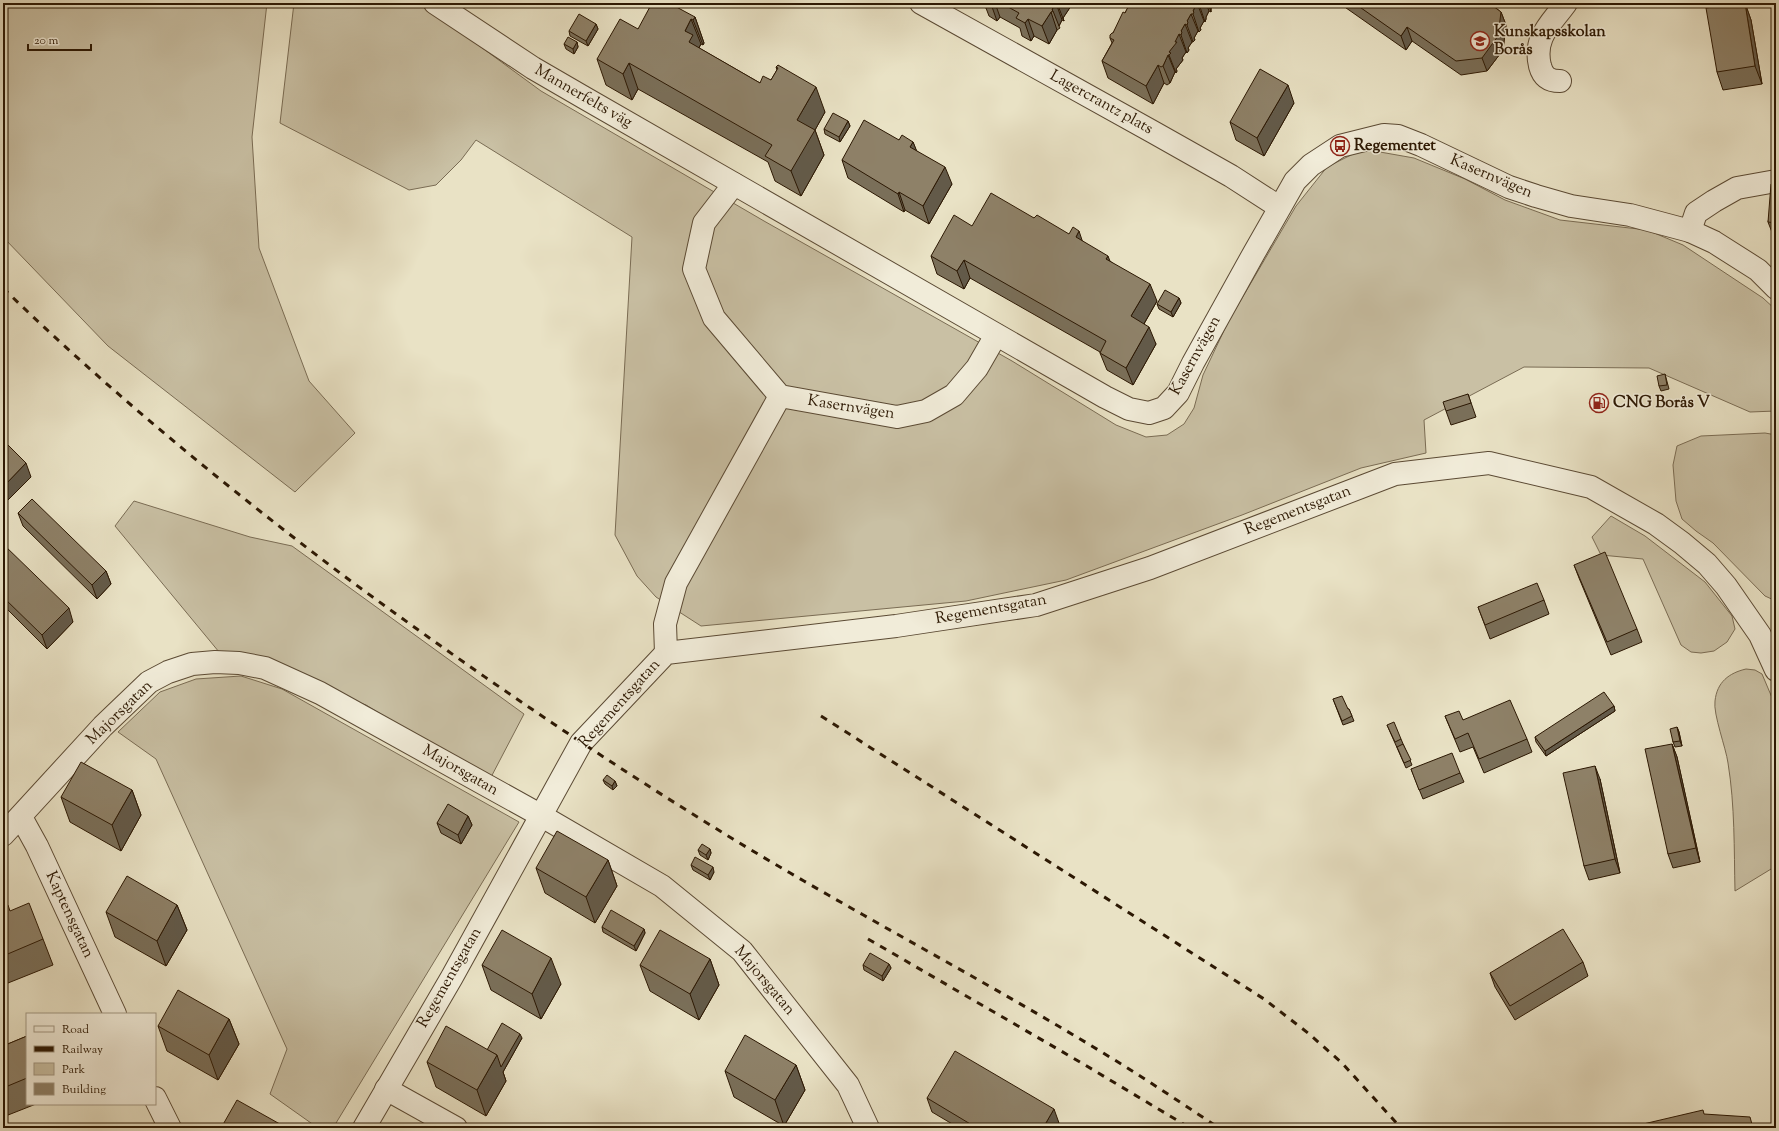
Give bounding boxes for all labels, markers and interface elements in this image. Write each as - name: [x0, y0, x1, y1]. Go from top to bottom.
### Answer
- place label: Kunskapsskolan Borås: [1494, 21, 1606, 62]
- scale bar: [28, 26, 91, 52]
- school or university icon: Kunskapsskolan Borås: [1469, 30, 1491, 52]
- text: 20 m: [34, 32, 59, 50]
- street label: Mannerfelts väg: [530, 60, 636, 134]
- street label: Lagercrantz plats: [1045, 65, 1157, 141]
- bus stop icon: Regementet: [1329, 135, 1351, 157]
- place label: Regementet: [1354, 135, 1436, 158]
- street label: Kasernvägen: [1446, 149, 1536, 205]
- street label: Kasernvägen: [1165, 312, 1228, 400]
- street label: Kasernvägen: [806, 390, 897, 426]
- fuel station icon: CNG Borås V: [1588, 392, 1610, 414]
- place label: CNG Borås V: [1613, 392, 1710, 415]
- street label: Regementsgatan: [1241, 480, 1355, 542]
- street label: Regementsgatan: [934, 589, 1049, 631]
- street label: Regementsgatan: [574, 654, 667, 754]
- street label: Majorsgatan: [82, 675, 159, 751]
- street label: Majorsgatan: [418, 740, 503, 802]
- street label: Kaptensgatan: [39, 868, 99, 963]
- street label: Regementsgatan: [412, 923, 488, 1032]
- street label: Majorsgatan: [728, 941, 800, 1021]
- legend: [26, 1013, 156, 1105]
- text: Road: [62, 1021, 89, 1039]
- text: Railway: [62, 1041, 103, 1059]
- text: Park: [62, 1061, 85, 1079]
- text: Building: [62, 1081, 106, 1099]

